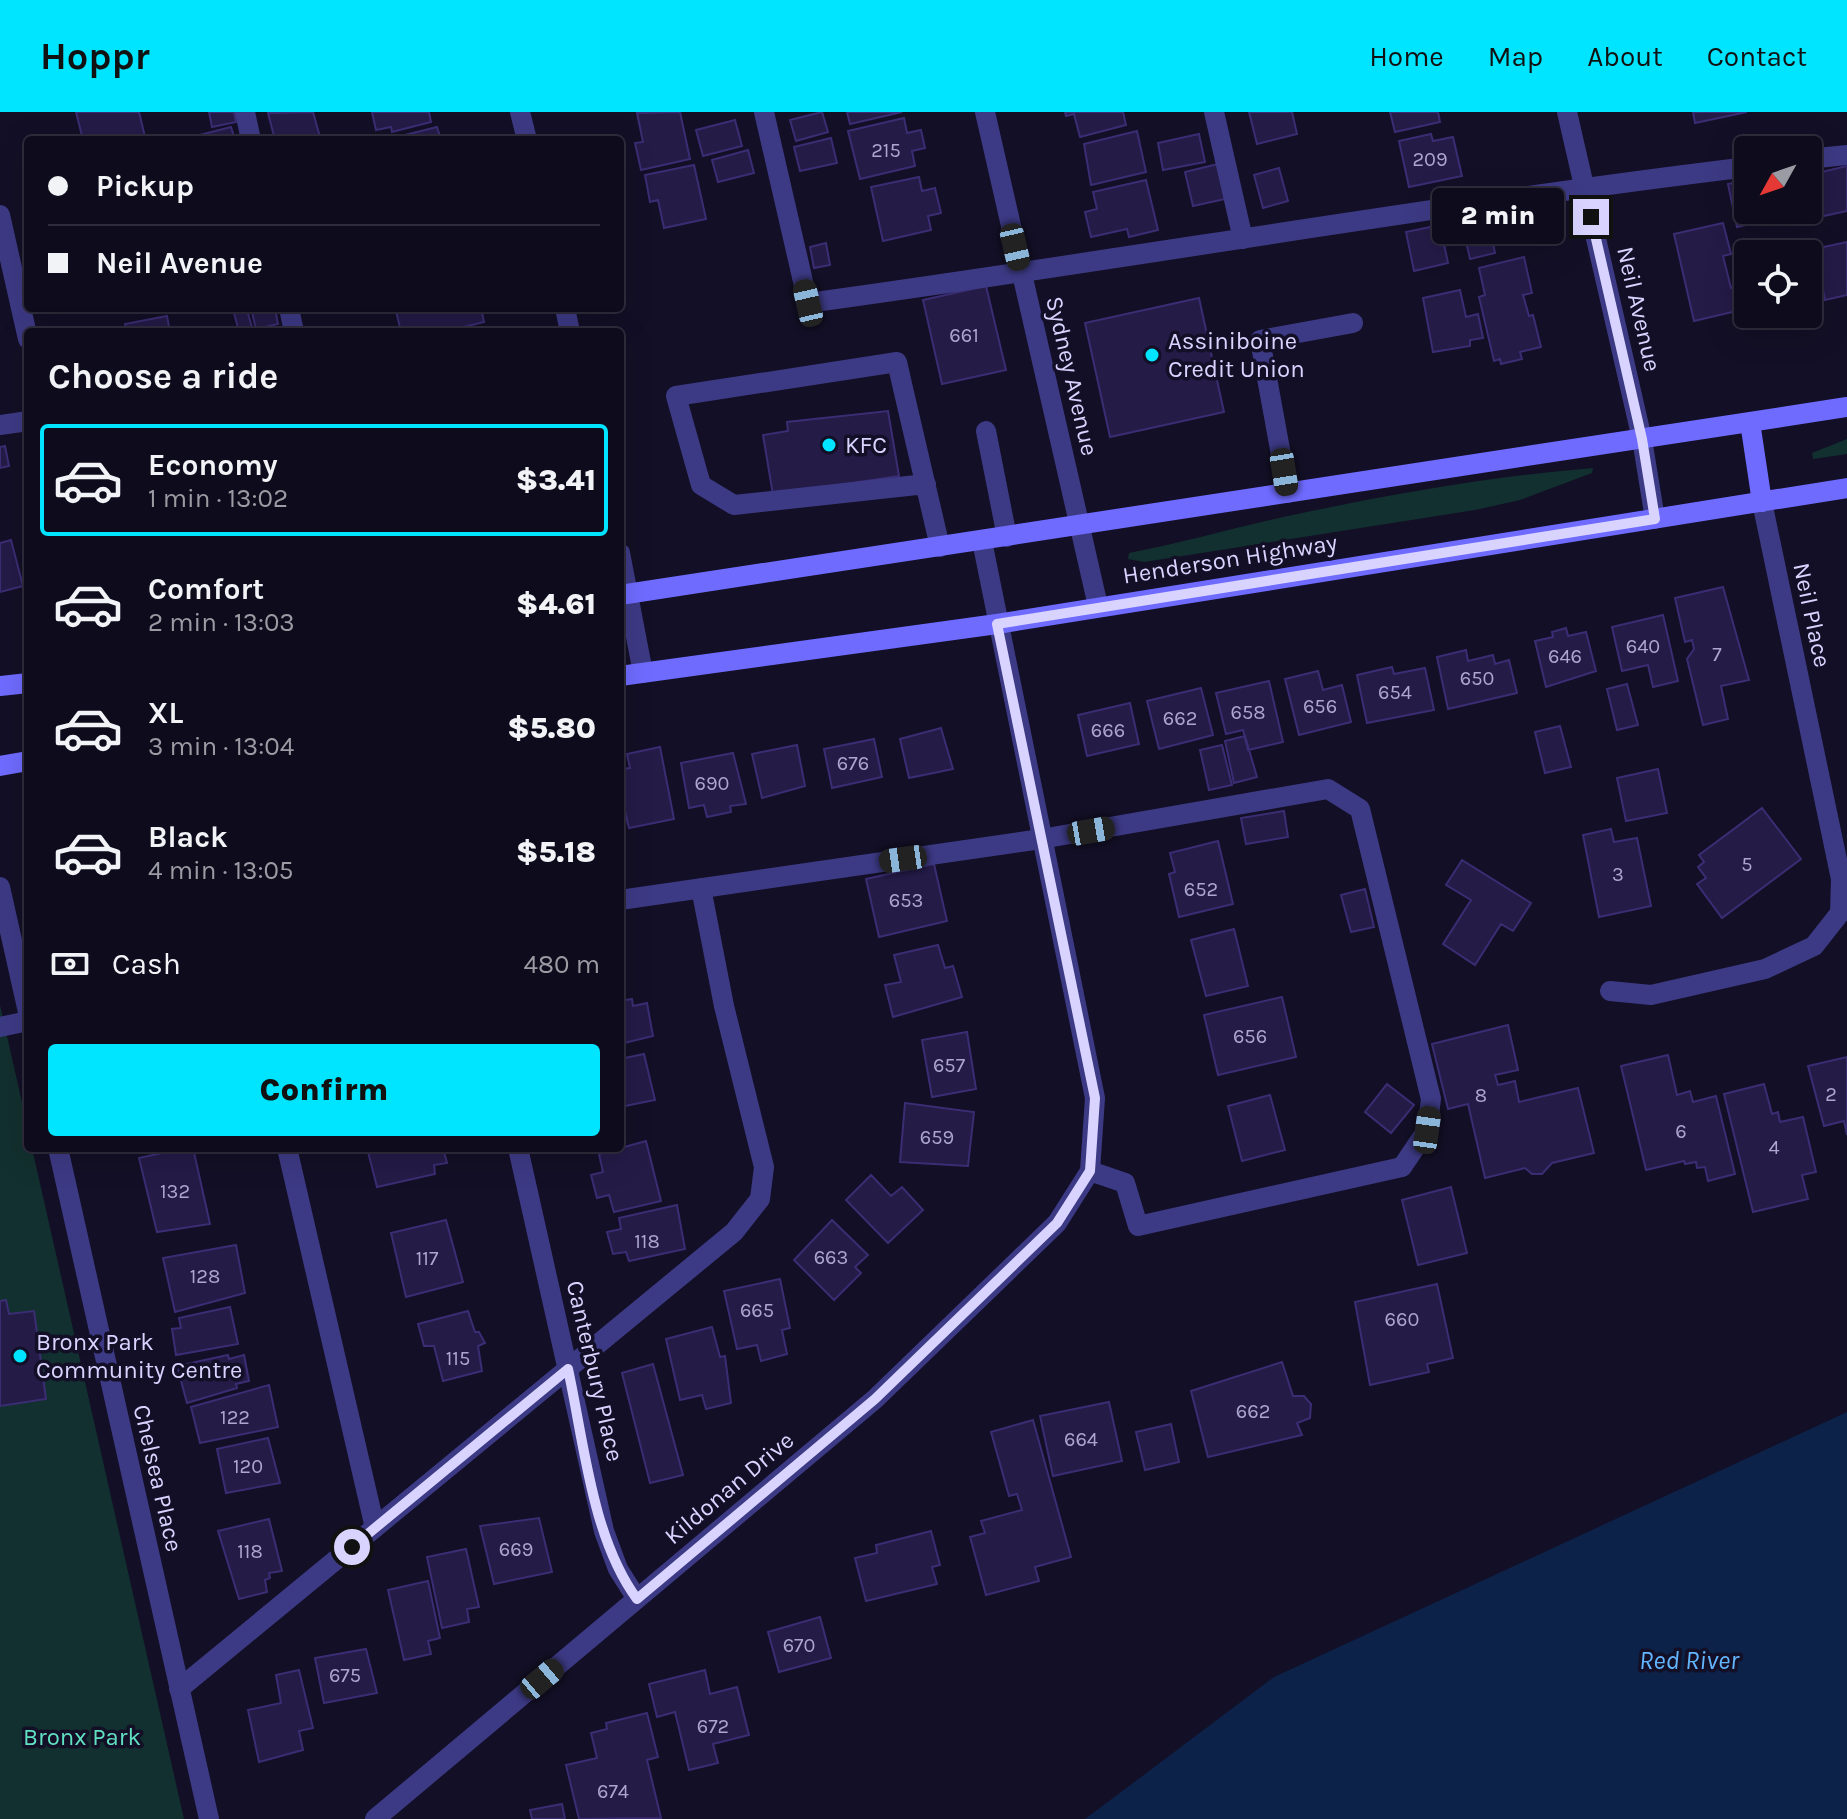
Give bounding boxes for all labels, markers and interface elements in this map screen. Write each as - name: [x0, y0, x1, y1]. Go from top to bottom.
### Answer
- text: Hoppr: [40, 34, 150, 79]
- text: Home: [1369, 40, 1444, 73]
- text: Map: [1488, 40, 1543, 73]
- text: About: [1587, 40, 1663, 73]
- text: Contact: [1707, 40, 1807, 73]
- north arrow: [1734, 136, 1822, 224]
- map controls: [1734, 136, 1822, 328]
- house number: 215: [871, 139, 901, 162]
- house number: 209: [1412, 148, 1448, 171]
- text: Pickup: [96, 168, 194, 204]
- callout: 2 min: [1431, 189, 1563, 245]
- route end: [1573, 199, 1609, 235]
- text: 2 min: [1461, 200, 1535, 231]
- car: [998, 221, 1032, 273]
- button: locate: [1734, 240, 1822, 328]
- street label: Neil Avenue: [1611, 244, 1667, 374]
- text: Neil Avenue: [96, 245, 263, 281]
- car: [791, 277, 825, 329]
- street label: Sydney Avenue: [1040, 294, 1104, 458]
- house number: 661: [949, 324, 979, 347]
- place label: Assiniboine Credit Union: [1168, 327, 1305, 383]
- marker: Assiniboine Credit Union: [1143, 346, 1161, 364]
- text: Choose a ride: [48, 355, 278, 397]
- place label: KFC: [845, 431, 887, 459]
- marker: KFC: [820, 436, 838, 454]
- icon: car: [52, 444, 124, 516]
- car: [1268, 446, 1300, 498]
- text: Economy: [148, 447, 278, 483]
- text: $3.41: [516, 462, 596, 498]
- text: 1 min · 13:02: [148, 483, 288, 514]
- street label: Henderson Highway: [1121, 528, 1339, 590]
- street label: Neil Place: [1787, 560, 1837, 670]
- icon: car: [52, 568, 124, 640]
- text: Comfort: [148, 571, 264, 607]
- text: $4.61: [516, 586, 596, 622]
- text: 2 min · 13:03: [148, 607, 295, 638]
- house number: 640: [1626, 635, 1660, 658]
- house number: 7: [1712, 643, 1722, 666]
- house number: 646: [1548, 645, 1582, 668]
- house number: 650: [1460, 667, 1494, 690]
- house number: 654: [1378, 681, 1412, 704]
- icon: car: [52, 692, 124, 764]
- text: XL: [148, 695, 183, 731]
- house number: 656: [1303, 695, 1337, 718]
- house number: 658: [1230, 701, 1266, 724]
- house number: 662: [1163, 707, 1197, 730]
- text: $5.80: [507, 710, 596, 746]
- house number: 666: [1091, 719, 1125, 742]
- text: 3 min · 13:04: [148, 731, 294, 762]
- house number: 676: [837, 752, 869, 775]
- house number: 690: [695, 772, 729, 795]
- car: [1065, 815, 1117, 847]
- icon: car: [52, 816, 124, 888]
- text: Black: [148, 819, 228, 855]
- text: $5.18: [516, 834, 596, 870]
- car: [878, 844, 928, 874]
- house number: 5: [1741, 853, 1753, 876]
- text: 4 min · 13:05: [148, 855, 294, 886]
- house number: 3: [1612, 863, 1624, 886]
- house number: 652: [1184, 878, 1218, 901]
- house number: 653: [889, 889, 923, 912]
- icon: cash: [48, 942, 92, 986]
- text: Cash: [112, 946, 181, 982]
- text: 480 m: [524, 949, 600, 980]
- house number: 656: [1233, 1025, 1267, 1048]
- button: Confirm: [48, 1044, 600, 1136]
- house number: 657: [933, 1054, 966, 1077]
- house number: 2: [1825, 1083, 1837, 1106]
- house number: 8: [1475, 1084, 1487, 1107]
- car: [1412, 1105, 1442, 1155]
- house number: 6: [1675, 1120, 1687, 1143]
- house number: 659: [920, 1126, 954, 1149]
- house number: 4: [1768, 1136, 1780, 1159]
- house number: 132: [160, 1180, 190, 1203]
- house number: 118: [634, 1230, 660, 1253]
- house number: 663: [814, 1246, 848, 1269]
- house number: 117: [416, 1247, 439, 1270]
- house number: 128: [190, 1265, 220, 1288]
- street label: Canterbury Place: [561, 1278, 629, 1464]
- house number: 665: [740, 1299, 774, 1322]
- house number: 660: [1385, 1308, 1419, 1331]
- place label: Bronx Park Community Centre: [36, 1328, 242, 1384]
- marker: Bronx Park Community Centre: [11, 1347, 29, 1365]
- house number: 115: [446, 1347, 470, 1370]
- house number: 662: [1236, 1400, 1270, 1423]
- street label: Chelsea Place: [127, 1402, 189, 1554]
- house number: 122: [220, 1406, 250, 1429]
- street label: Kildonan Drive: [659, 1426, 799, 1550]
- house number: 664: [1064, 1428, 1098, 1451]
- house number: 120: [233, 1455, 263, 1478]
- route start: [334, 1529, 370, 1565]
- house number: 669: [499, 1538, 533, 1561]
- house number: 118: [237, 1540, 263, 1563]
- house number: 670: [783, 1634, 815, 1657]
- water label: Red River: [1639, 1645, 1740, 1676]
- car: [516, 1654, 568, 1704]
- house number: 675: [329, 1664, 361, 1687]
- house number: 672: [697, 1715, 729, 1738]
- park label: Bronx Park: [23, 1723, 141, 1751]
- house number: 674: [597, 1780, 629, 1803]

